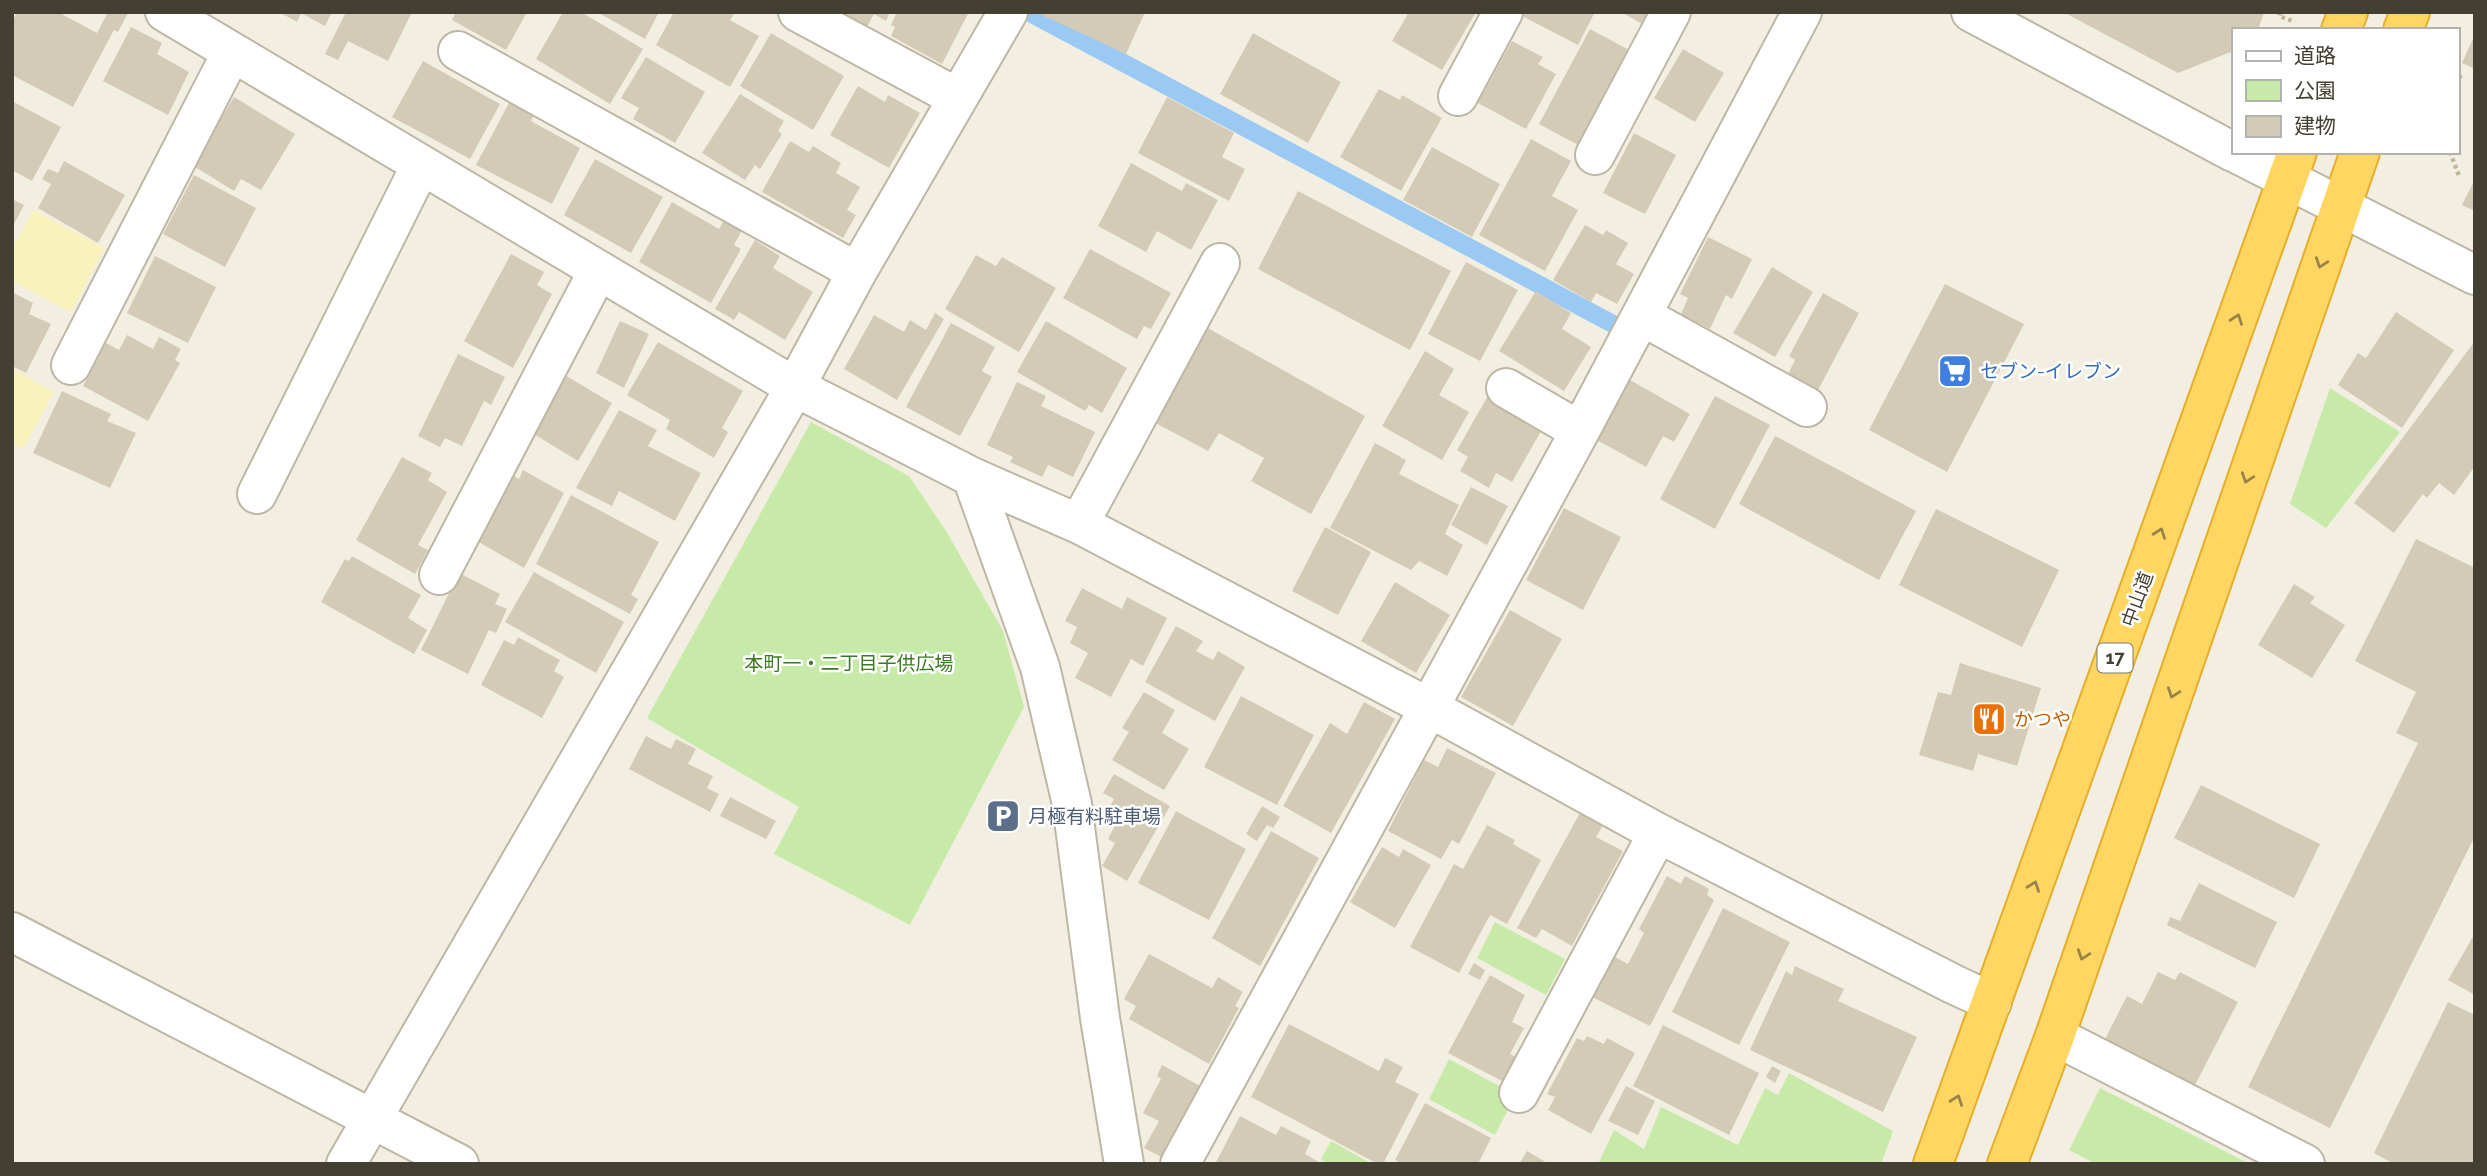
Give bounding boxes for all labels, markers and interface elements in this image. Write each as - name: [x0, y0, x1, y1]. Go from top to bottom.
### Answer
- legend: [2232, 28, 2459, 154]
- text: 道路: [2294, 43, 2336, 68]
- text: 公園: [2294, 78, 2336, 103]
- text: 建物: [2294, 113, 2336, 138]
- one-way arrow: [2315, 256, 2329, 269]
- one-way arrow: [2229, 313, 2243, 325]
- supermarket icon: セブン-イレブン: [1936, 352, 1974, 390]
- place label: セブン-イレブン: [1980, 360, 2121, 382]
- one-way arrow: [2241, 471, 2255, 484]
- one-way arrow: [2152, 528, 2166, 540]
- street label: 中山道: [2117, 568, 2157, 630]
- road number: 17: [2098, 644, 2132, 672]
- park label: 本町一・二丁目子供広場: [744, 652, 954, 674]
- one-way arrow: [2167, 687, 2181, 699]
- restaurant icon: かつや: [1970, 700, 2008, 738]
- place label: かつや: [2014, 708, 2071, 730]
- parking icon: 月極有料駐車場: [984, 797, 1022, 835]
- place label: 月極有料駐車場: [1028, 805, 1161, 827]
- one-way arrow: [2026, 880, 2040, 892]
- one-way arrow: [2077, 948, 2091, 960]
- one-way arrow: [1948, 1094, 1962, 1106]

